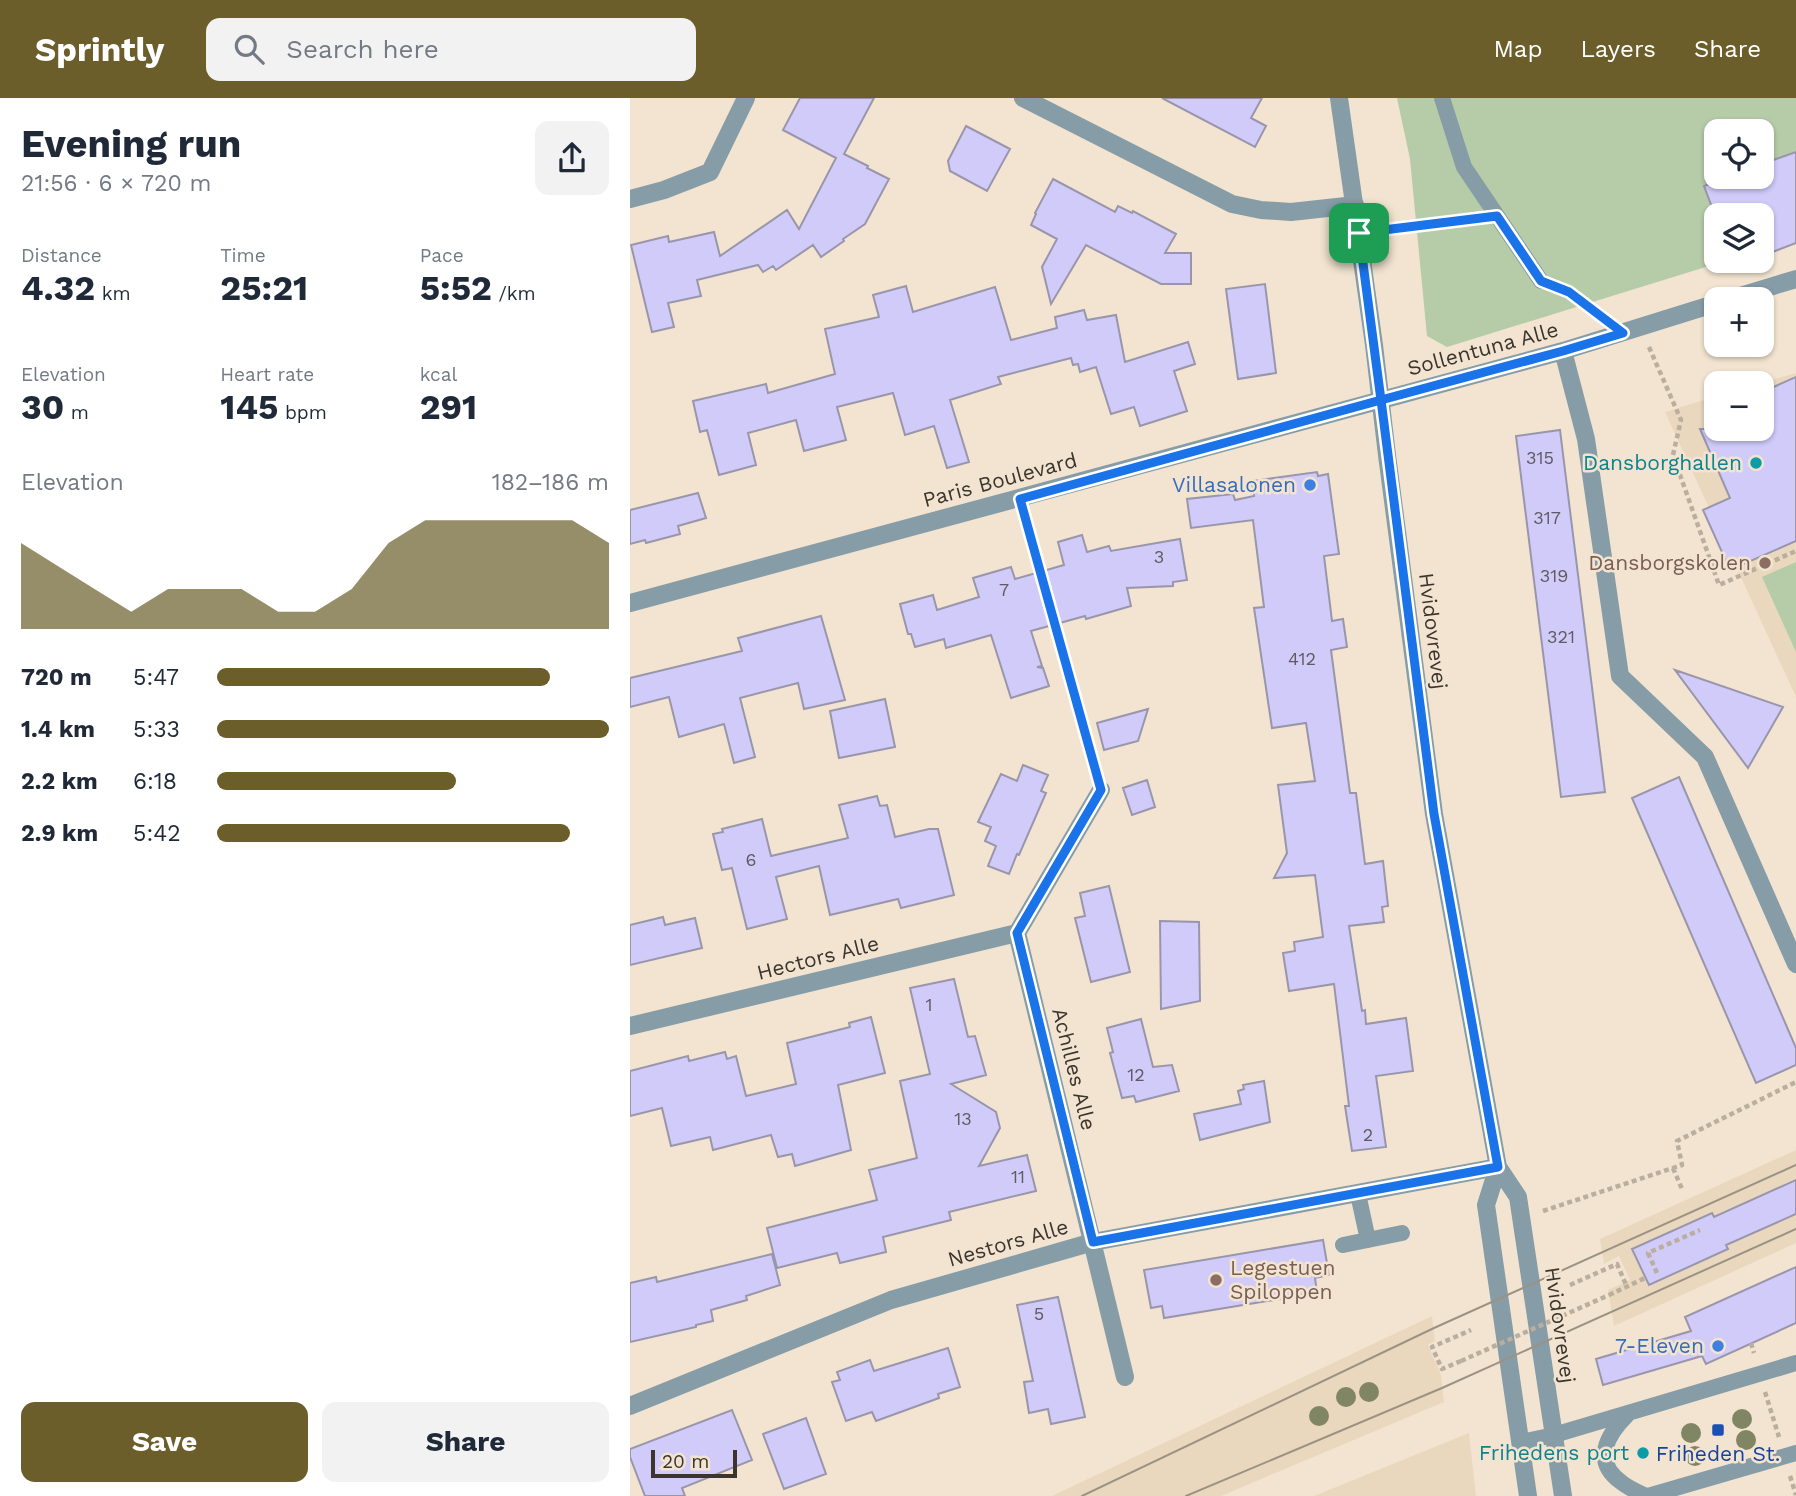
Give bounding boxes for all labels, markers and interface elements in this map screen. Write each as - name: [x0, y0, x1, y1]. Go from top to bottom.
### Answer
- search box: [206, 18, 696, 81]
- text: Sprintly: [35, 30, 164, 69]
- icon: search: [230, 30, 268, 68]
- text: Search here: [286, 34, 439, 64]
- text: Map: [1494, 35, 1542, 63]
- text: Layers: [1580, 35, 1656, 63]
- text: Share: [1694, 35, 1761, 63]
- map controls: [1704, 119, 1774, 441]
- button: locate: [1704, 119, 1774, 189]
- button: share: [535, 121, 609, 195]
- text: Evening run: [21, 122, 241, 166]
- text: 21:56 · 6 × 720 m: [21, 170, 211, 197]
- pin: [1329, 203, 1389, 263]
- button: layers: [1704, 203, 1774, 273]
- icon: arrive: [1340, 214, 1378, 252]
- text: Distance: [21, 244, 102, 267]
- text: Time: [220, 244, 266, 267]
- text: Pace: [420, 244, 464, 267]
- text: 4.32: [21, 267, 95, 309]
- text: 25:21: [220, 267, 308, 309]
- text: 5:52: [420, 267, 492, 309]
- text: km: [95, 282, 131, 305]
- text: /km: [492, 282, 536, 305]
- button: +: [1704, 287, 1774, 357]
- street label: Sollentuna Alle: [1405, 316, 1561, 381]
- text: Elevation: [21, 363, 106, 386]
- text: Heart rate: [220, 363, 314, 386]
- text: kcal: [420, 363, 457, 386]
- button: −: [1704, 371, 1774, 441]
- text: 30: [21, 386, 64, 428]
- text: 145: [220, 386, 278, 428]
- text: 291: [420, 386, 477, 428]
- text: m: [64, 401, 89, 424]
- text: bpm: [278, 401, 327, 424]
- street label: Paris Boulevard: [920, 447, 1080, 512]
- house number: 315: [1526, 447, 1554, 468]
- place label: Dansborghallen: [1583, 450, 1742, 475]
- marker: Dansborghallen: [1748, 455, 1764, 471]
- text: Elevation: [21, 469, 124, 496]
- text: 182–186 m: [492, 469, 609, 496]
- place label: Villasalonen: [1172, 472, 1296, 497]
- marker: Villasalonen: [1302, 477, 1318, 493]
- house number: 317: [1533, 507, 1561, 528]
- house number: 3: [1154, 546, 1164, 567]
- place label: Dansborgskolen: [1588, 550, 1751, 575]
- marker: Dansborgskolen: [1757, 555, 1773, 571]
- house number: 319: [1540, 565, 1568, 586]
- street label: Hvidovrevej: [1414, 571, 1453, 691]
- house number: 7: [999, 579, 1009, 600]
- house number: 321: [1547, 626, 1575, 647]
- house number: 412: [1288, 648, 1316, 669]
- text: 720 m: [21, 664, 92, 691]
- text: 5:47: [133, 664, 179, 691]
- text: 1.4 km: [21, 716, 95, 743]
- text: 5:33: [133, 716, 180, 743]
- text: 2.2 km: [21, 768, 98, 795]
- text: 6:18: [133, 768, 177, 795]
- text: 2.9 km: [21, 820, 98, 847]
- text: 5:42: [133, 820, 181, 847]
- house number: 6: [746, 849, 756, 870]
- street label: Hectors Alle: [754, 930, 881, 985]
- house number: 1: [925, 994, 933, 1015]
- street label: Achilles Alle: [1047, 1005, 1102, 1133]
- house number: 12: [1127, 1064, 1145, 1085]
- house number: 13: [954, 1108, 972, 1129]
- house number: 2: [1363, 1124, 1373, 1145]
- house number: 11: [1011, 1166, 1025, 1187]
- street label: Nestors Alle: [945, 1213, 1071, 1272]
- place label: Legestuen Spiloppen: [1230, 1255, 1336, 1304]
- street label: Hvidovrevej: [1540, 1265, 1581, 1385]
- marker: Legestuen Spiloppen: [1208, 1272, 1224, 1288]
- house number: 5: [1034, 1303, 1044, 1324]
- place label: 7-Eleven: [1615, 1333, 1704, 1358]
- marker: 7-Eleven: [1710, 1338, 1726, 1354]
- button: Save: [21, 1402, 308, 1482]
- button: Share: [322, 1402, 609, 1482]
- marker: Friheden St.: [1710, 1422, 1726, 1438]
- place label: Frihedens port: [1479, 1440, 1629, 1465]
- place label: Friheden St.: [1656, 1441, 1780, 1466]
- marker: Frihedens port: [1635, 1445, 1651, 1461]
- scale bar: [651, 1447, 737, 1479]
- text: 20 m: [662, 1450, 709, 1473]

